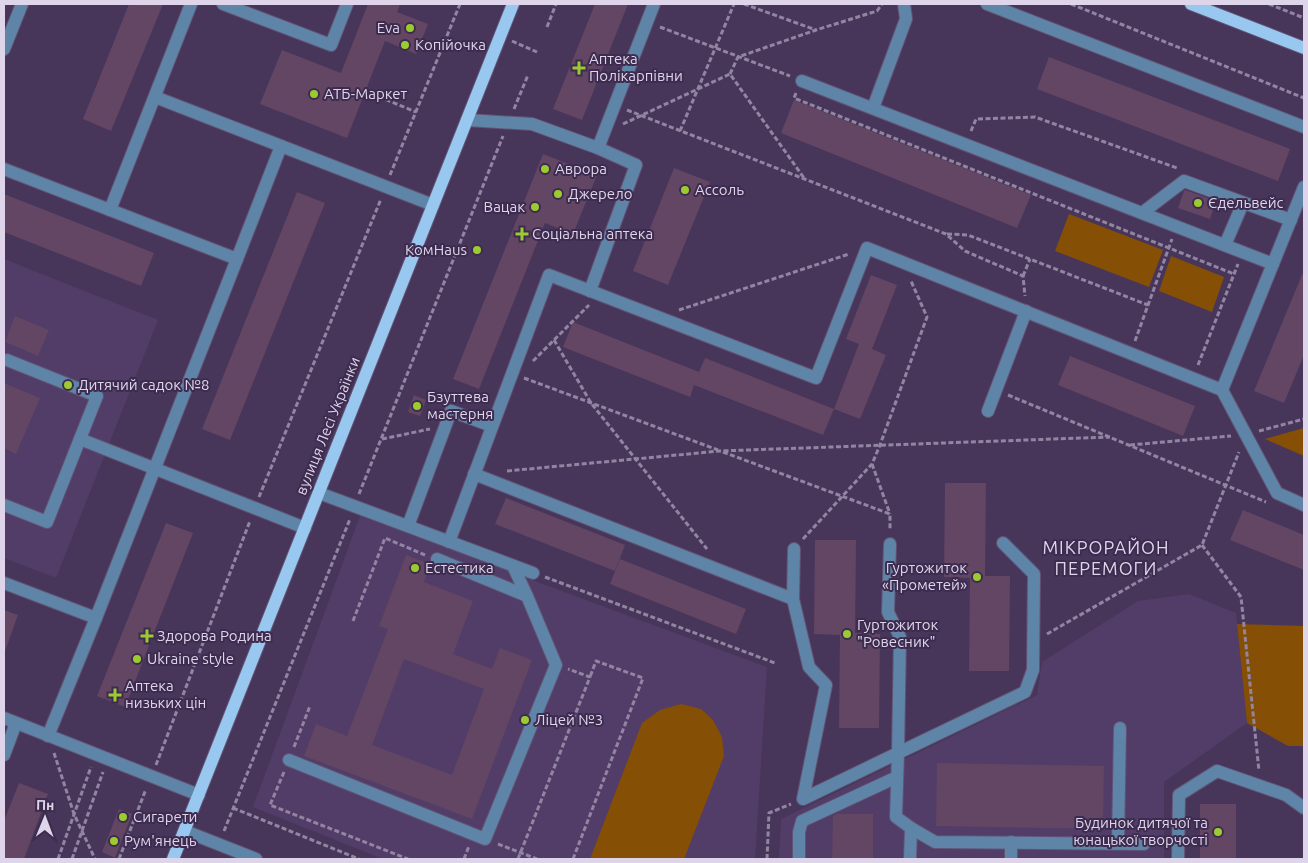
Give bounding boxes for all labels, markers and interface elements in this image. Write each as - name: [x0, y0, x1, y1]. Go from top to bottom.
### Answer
- place label: Eva: [377, 19, 400, 36]
- marker: Eva: [404, 22, 416, 34]
- place label: Копійочка: [415, 36, 486, 53]
- marker: Копійочка: [399, 39, 411, 51]
- place label: Аптека Полікарпівни: [589, 50, 683, 84]
- marker: Аптека Полікарпівни: [573, 62, 585, 74]
- place label: АТБ-Маркет: [324, 85, 407, 102]
- marker: АТБ-Маркет: [308, 88, 320, 100]
- place label: Аврора: [555, 160, 607, 177]
- marker: Аврора: [539, 163, 551, 175]
- place label: Ассоль: [695, 181, 744, 198]
- marker: Ассоль: [679, 184, 691, 196]
- place label: Джерело: [568, 185, 633, 202]
- marker: Джерело: [552, 188, 564, 200]
- place label: Єдельвейс: [1208, 194, 1284, 211]
- marker: Єдельвейс: [1192, 197, 1204, 209]
- place label: Вацак: [484, 198, 525, 215]
- marker: Вацак: [529, 201, 541, 213]
- place label: Соціальна аптека: [532, 225, 653, 242]
- marker: Соціальна аптека: [516, 228, 528, 240]
- place label: КомHaus: [405, 241, 467, 258]
- marker: КомHaus: [471, 244, 483, 256]
- street label: вулиця Лесі Українки: [292, 354, 363, 497]
- place label: Дитячий садок №8: [78, 376, 210, 393]
- marker: Дитячий садок №8: [62, 379, 74, 391]
- place label: Бзуттева мастерня: [427, 388, 493, 422]
- marker: Бзуттева мастерня: [411, 400, 423, 412]
- district label: МІКРОРАЙОН ПЕРЕМОГИ: [1042, 537, 1170, 578]
- place label: Естестика: [425, 559, 494, 576]
- place label: Гуртожиток «Прометей»: [882, 559, 967, 593]
- marker: Естестика: [409, 562, 421, 574]
- marker: Гуртожиток «Прометей»: [971, 571, 983, 583]
- place label: Гуртожиток "Ровесник": [857, 616, 938, 650]
- place label: Здорова Родина: [157, 627, 272, 644]
- marker: Гуртожиток "Ровесник": [841, 628, 853, 640]
- marker: Здорова Родина: [141, 630, 153, 642]
- place label: Ukraine style: [147, 650, 234, 667]
- marker: Ukraine style: [131, 653, 143, 665]
- place label: Аптека низьких цін: [125, 677, 206, 711]
- marker: Аптека низьких цін: [109, 689, 121, 701]
- place label: Ліцей №3: [535, 711, 603, 728]
- marker: Ліцей №3: [519, 714, 531, 726]
- north arrow: [20, 793, 70, 843]
- text: Пн: [36, 797, 55, 813]
- place label: Сигарети: [133, 808, 197, 825]
- marker: Сигарети: [117, 811, 129, 823]
- place label: Будинок дитячої та юнацької творчості: [1073, 814, 1208, 848]
- marker: Будинок дитячої та юнацької творчості: [1212, 826, 1224, 838]
- place label: Рум'янець: [124, 832, 197, 849]
- marker: Рум'янець: [108, 835, 120, 847]

